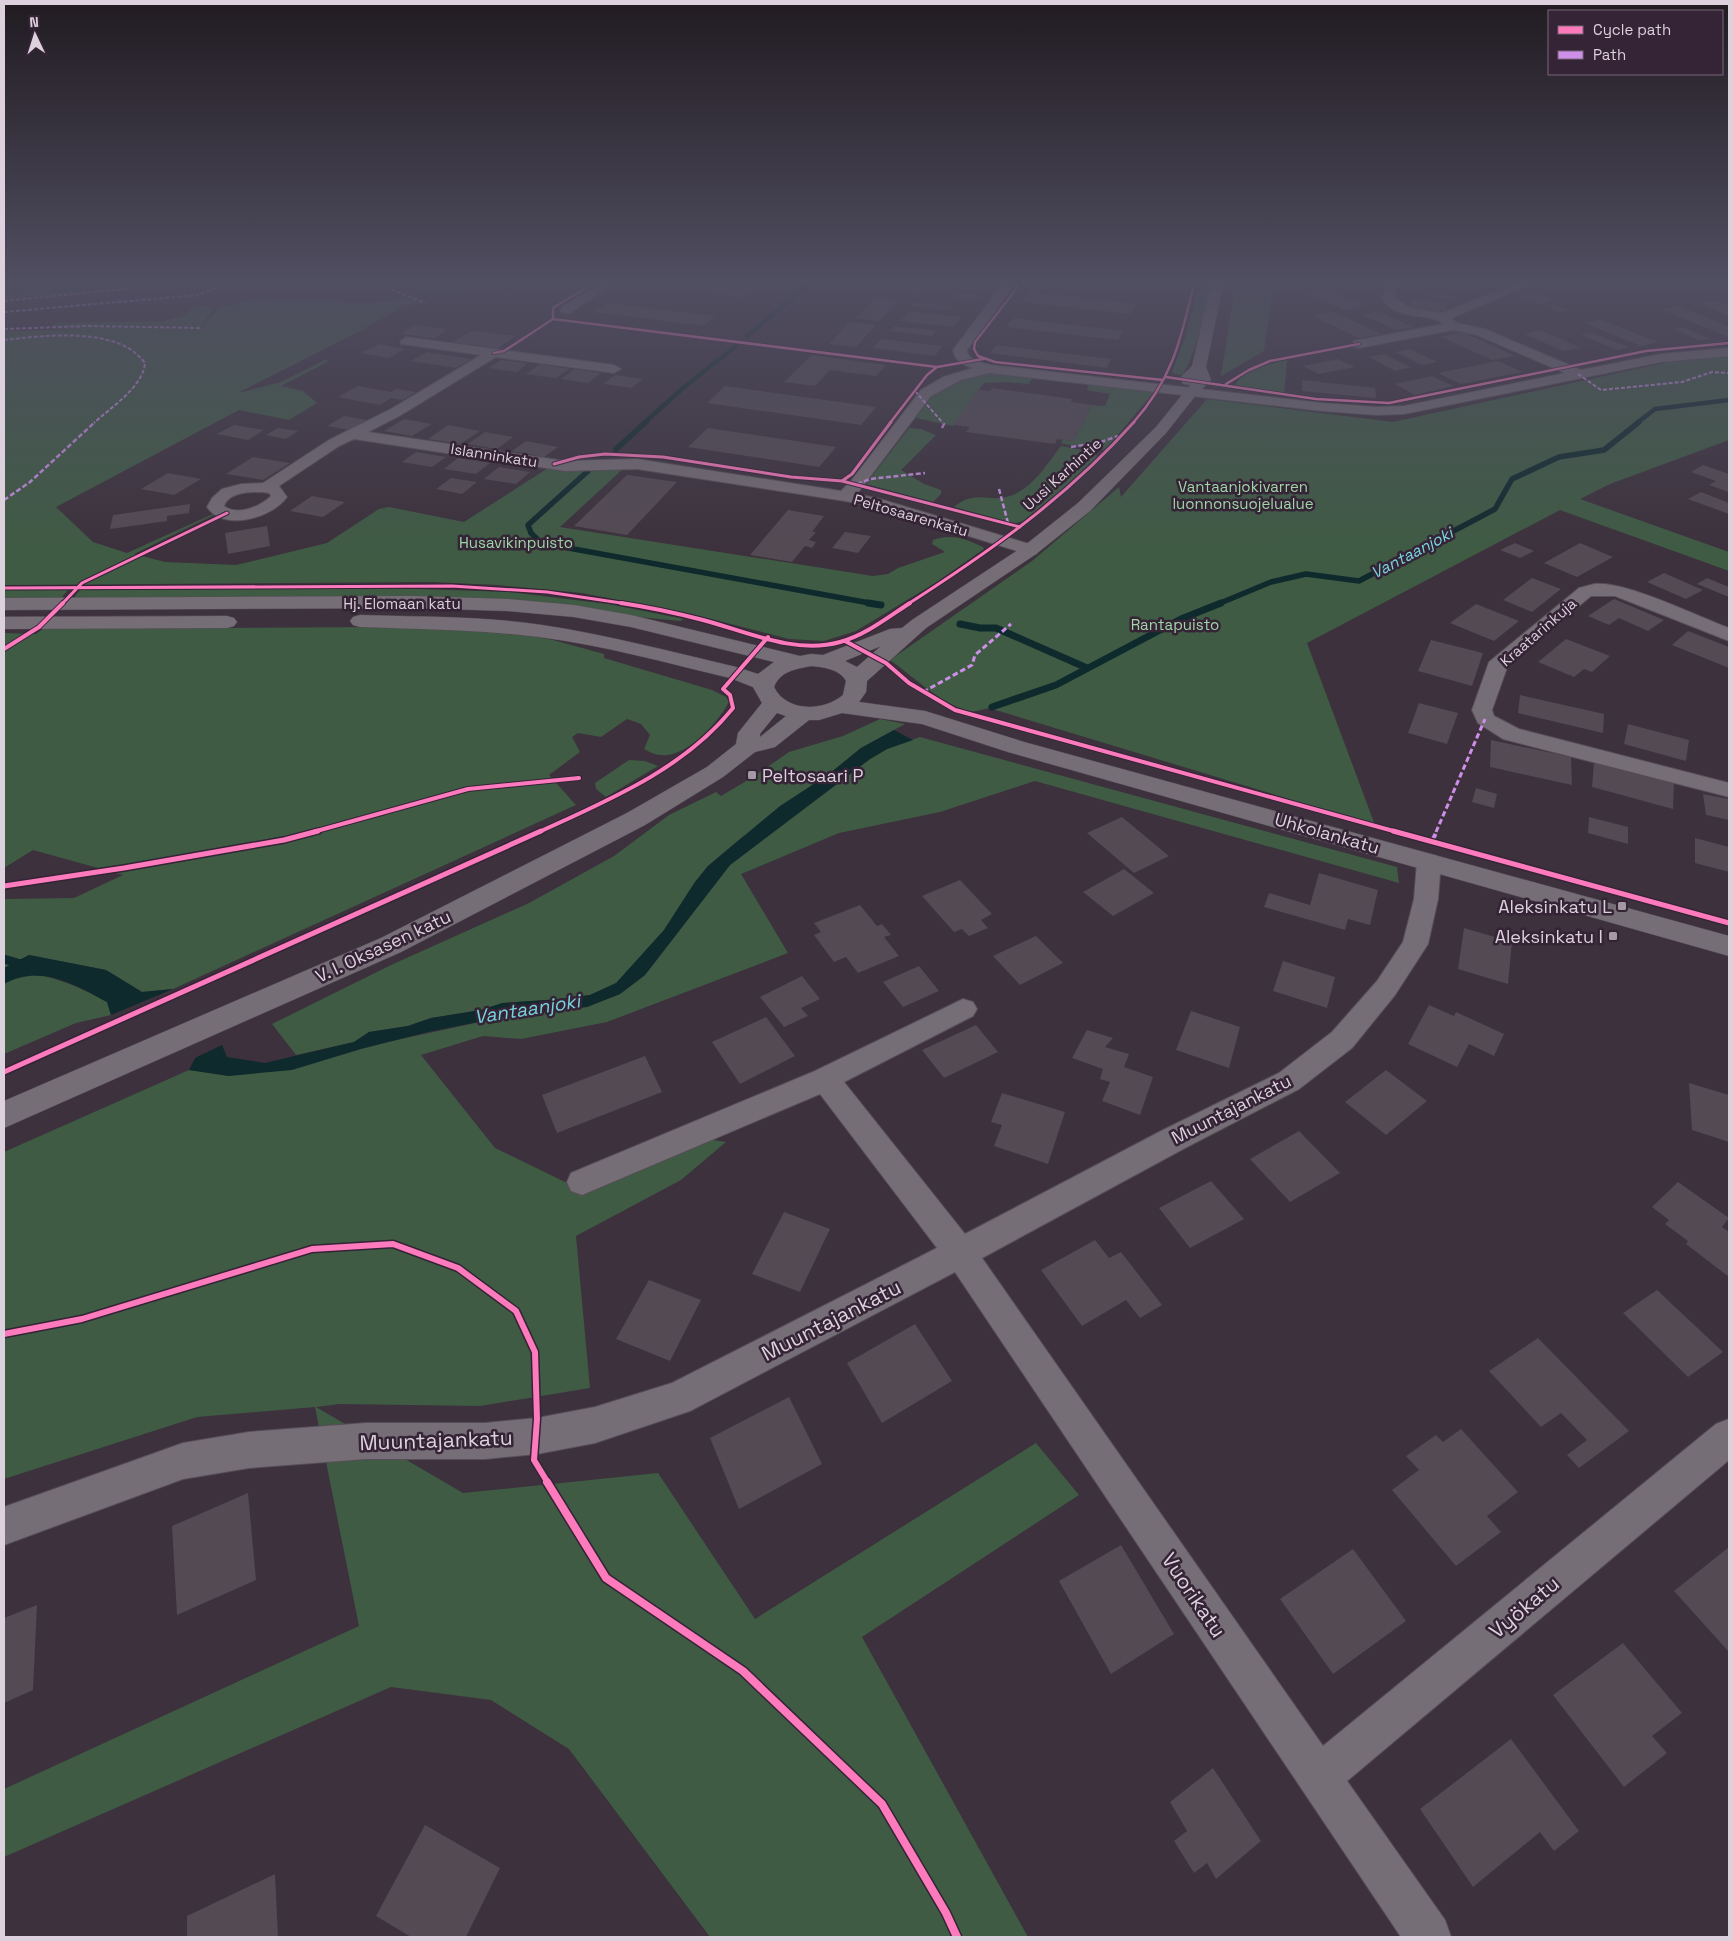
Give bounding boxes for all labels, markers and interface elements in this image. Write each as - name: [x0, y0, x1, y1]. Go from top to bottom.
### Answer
- north arrow: [10, 10, 60, 60]
- legend: [1548, 10, 1723, 75]
- text: N: [29, 13, 39, 31]
- text: Cycle path: [1593, 20, 1671, 39]
- text: Path: [1593, 45, 1626, 64]
- street label: Uusi Karhintie: [1019, 434, 1105, 514]
- street label: Islanninkatu: [449, 439, 539, 471]
- park label: Vantaanjokivarren luonnonsuojelualue: [1172, 477, 1314, 513]
- street label: Peltosaarenkatu: [852, 490, 970, 540]
- water label: Vantaanjoki: [1367, 522, 1458, 583]
- park label: Husavikinpuisto: [459, 533, 573, 552]
- street label: Kraatarinkuja: [1496, 593, 1580, 670]
- street label: Hj. Elomaan katu: [343, 594, 461, 613]
- park label: Rantapuisto: [1131, 615, 1219, 634]
- place label: Peltosaari P: [762, 764, 864, 787]
- marker: Peltosaari P: [746, 769, 758, 781]
- street label: Uhkolankatu: [1272, 807, 1382, 859]
- place label: Aleksinkatu L: [1498, 895, 1612, 918]
- marker: Aleksinkatu L: [1616, 900, 1628, 912]
- street label: V. I. Oksasen katu: [312, 905, 454, 987]
- place label: Aleksinkatu I: [1495, 925, 1603, 948]
- marker: Aleksinkatu I: [1607, 930, 1619, 942]
- water label: Vantaanjoki: [472, 988, 584, 1030]
- street label: Muuntajankatu: [1167, 1069, 1295, 1149]
- street label: Muuntajankatu: [757, 1273, 905, 1367]
- street label: Muuntajankatu: [359, 1424, 513, 1456]
- street label: Vuorikatu: [1156, 1547, 1232, 1643]
- street label: Vyökatu: [1483, 1570, 1565, 1644]

